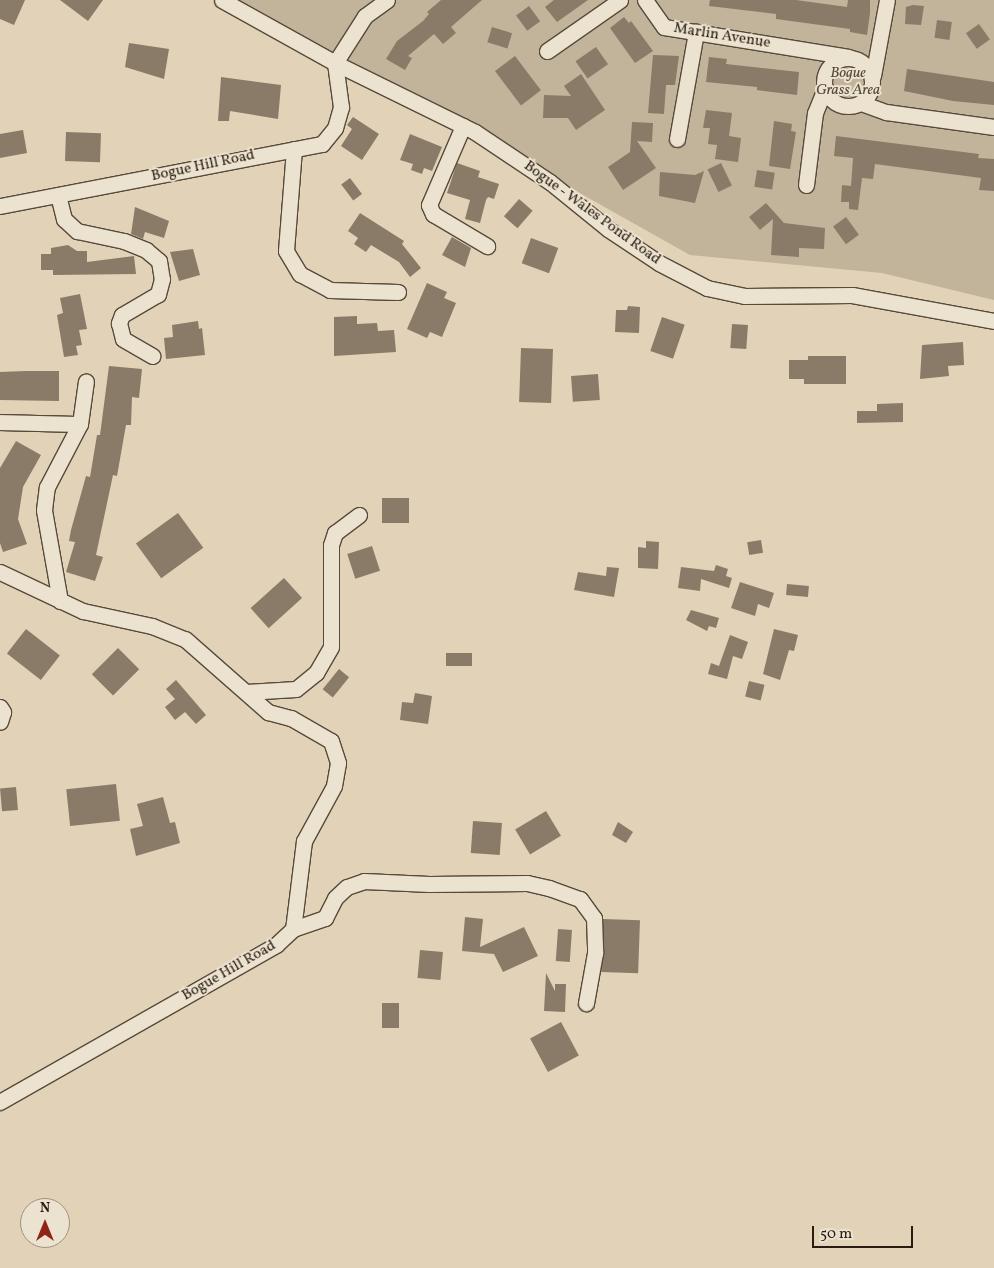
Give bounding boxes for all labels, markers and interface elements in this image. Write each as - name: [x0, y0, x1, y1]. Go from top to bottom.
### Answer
- street label: Marlin Avenue: [672, 19, 772, 53]
- park label: Bogue Grass Area: [816, 64, 880, 99]
- street label: Bogue Hill Road: [150, 146, 256, 186]
- street label: Bogue - Wales Pond Road: [520, 157, 664, 269]
- street label: Bogue Hill Road: [179, 937, 279, 1005]
- north arrow: [20, 1198, 70, 1248]
- text: N: [40, 1199, 50, 1218]
- scale bar: [814, 1216, 915, 1248]
- text: 50 m: [820, 1224, 852, 1245]

